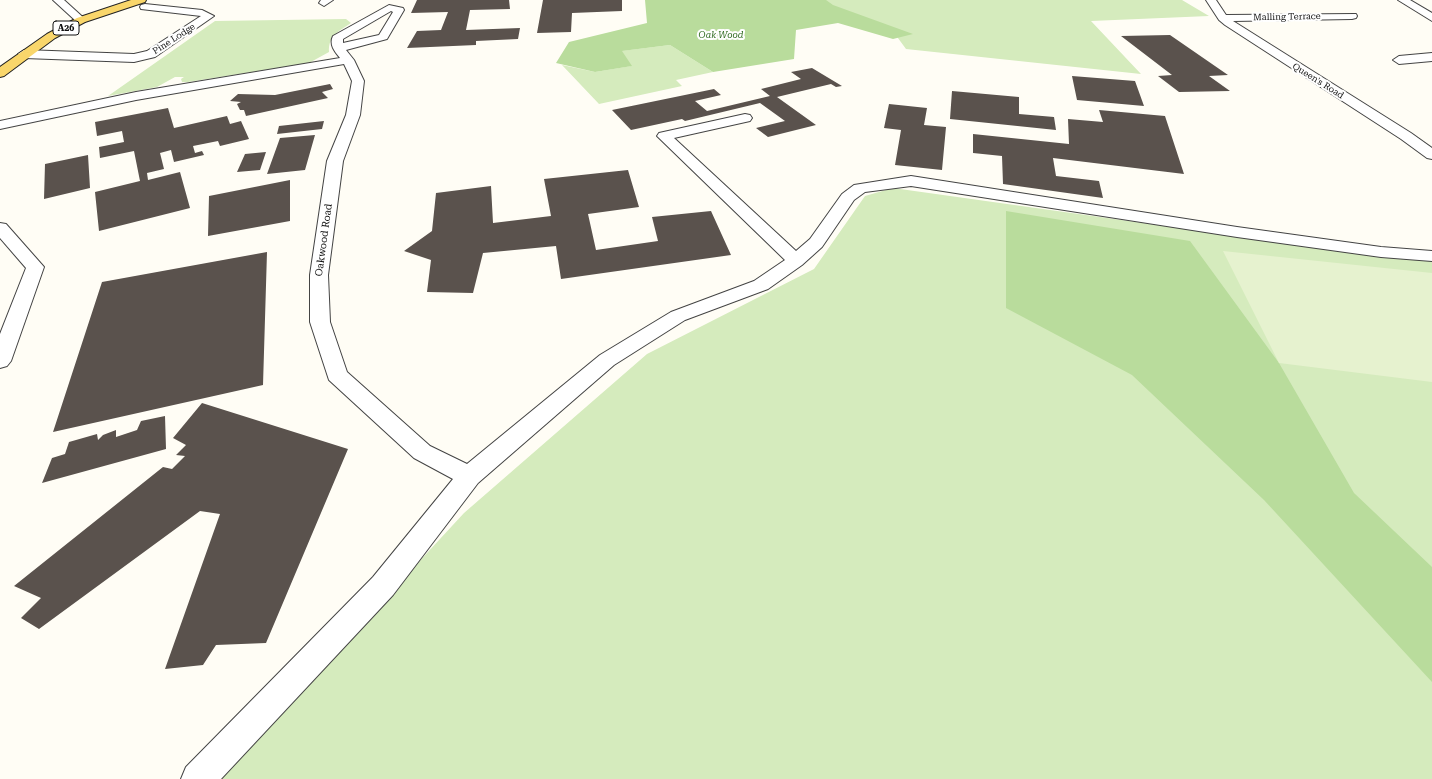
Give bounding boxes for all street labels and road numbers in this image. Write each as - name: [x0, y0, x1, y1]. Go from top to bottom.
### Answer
- street label: Malling Terrace: [1253, 11, 1321, 23]
- road number: A26: [53, 21, 79, 35]
- street label: Pine Lodge: [151, 21, 197, 57]
- street label: Queen's Road: [1290, 61, 1346, 101]
- street label: Oakwood Road: [313, 203, 335, 277]

